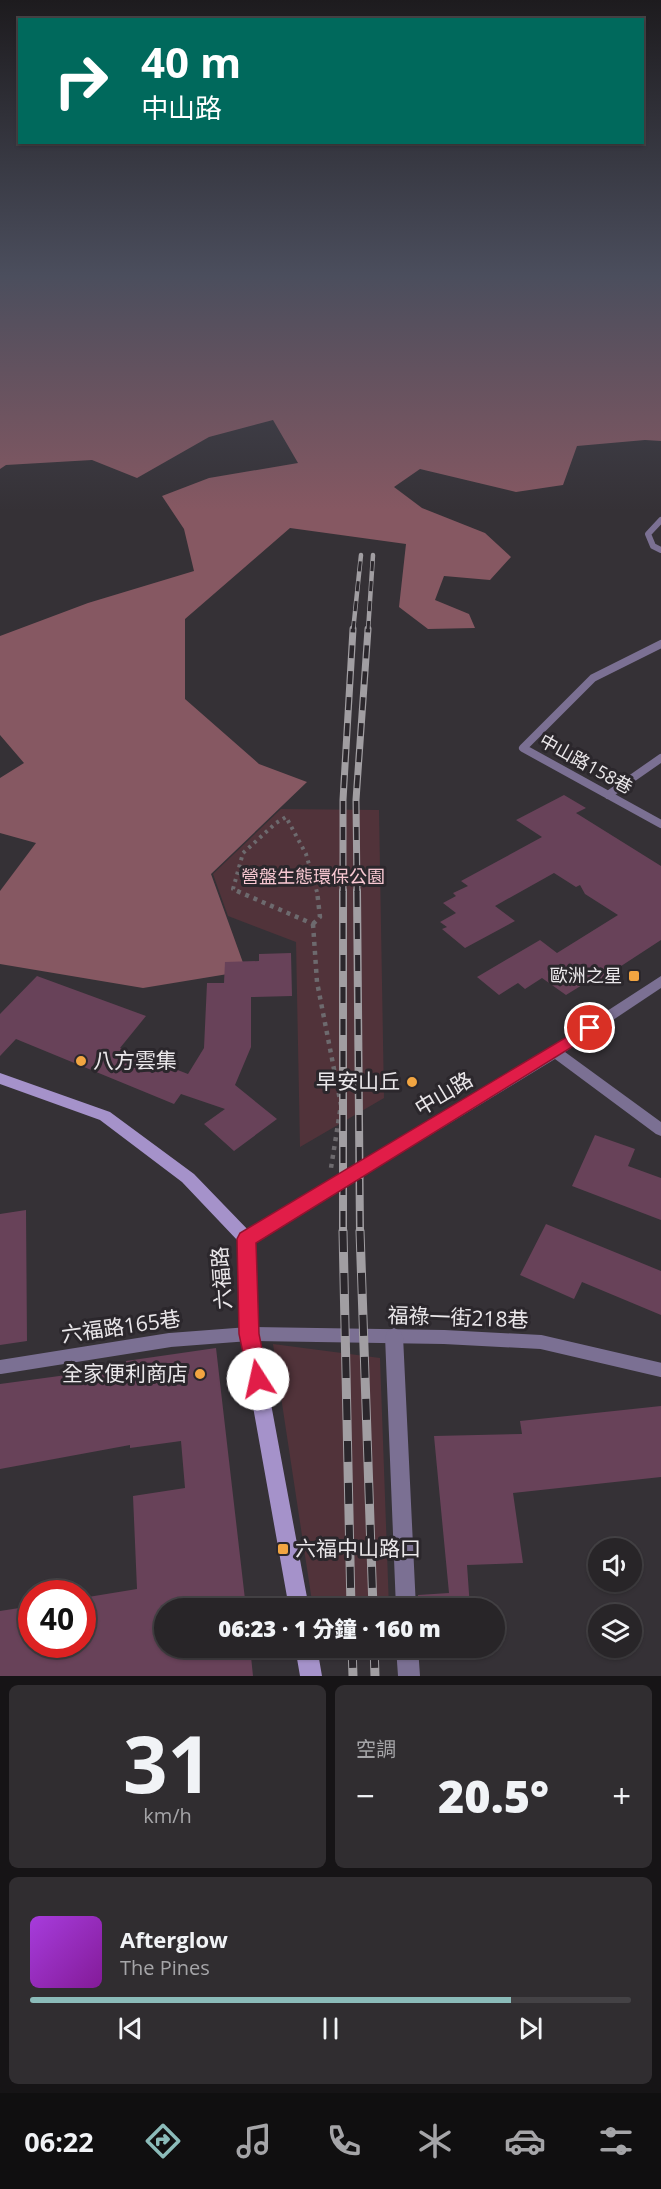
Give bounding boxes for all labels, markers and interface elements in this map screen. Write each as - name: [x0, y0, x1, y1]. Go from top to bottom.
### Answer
- text: 40 m: [141, 33, 241, 90]
- icon: right: [42, 42, 120, 120]
- text: 中山路: [141, 89, 222, 126]
- street label: 中山路158巷: [536, 728, 637, 799]
- park label: 營盤生態環保公園: [241, 864, 385, 888]
- place label: 歐洲之星: [550, 963, 622, 987]
- marker: 歐洲之星: [627, 969, 641, 983]
- pin: [564, 1002, 615, 1053]
- icon: arrive: [573, 1011, 606, 1044]
- place label: 八方雲集: [93, 1046, 177, 1074]
- marker: 八方雲集: [74, 1054, 88, 1068]
- street label: 中山路: [409, 1065, 478, 1121]
- place label: 早安山丘: [316, 1067, 400, 1095]
- marker: 早安山丘: [405, 1075, 419, 1089]
- street label: 六福路: [205, 1246, 237, 1310]
- street label: 福祿一街218巷: [387, 1301, 529, 1333]
- street label: 六福路165巷: [59, 1304, 182, 1348]
- position arrow: [226, 1347, 290, 1411]
- place label: 全家便利商店: [62, 1359, 188, 1387]
- marker: 全家便利商店: [193, 1367, 207, 1381]
- place label: 六福中山路口: [295, 1534, 421, 1562]
- map controls: [588, 1538, 642, 1658]
- button: sound: [588, 1538, 642, 1592]
- marker: 六福中山路口: [276, 1542, 290, 1556]
- speed limit sign: 40: [18, 1580, 96, 1658]
- button: layers: [588, 1604, 642, 1658]
- text: 06:23 · 1 分鐘 · 160 m: [218, 1613, 441, 1643]
- text: 31: [123, 1710, 212, 1816]
- text: 空調: [356, 1735, 396, 1762]
- text: 20.5°: [438, 1765, 549, 1826]
- text: −: [356, 1773, 375, 1818]
- text: +: [612, 1773, 631, 1818]
- text: km/h: [143, 1802, 192, 1829]
- text: Afterglow: [120, 1924, 228, 1954]
- text: The Pines: [120, 1954, 210, 1981]
- icon: previous: [114, 2012, 147, 2045]
- icon: pause: [314, 2012, 347, 2045]
- icon: next: [514, 2012, 547, 2045]
- icon: directions: [142, 2120, 184, 2162]
- icon: music: [233, 2120, 275, 2162]
- icon: phone: [323, 2120, 365, 2162]
- icon: climate: [414, 2120, 456, 2162]
- icon: car: [504, 2120, 546, 2162]
- icon: filters: [595, 2120, 637, 2162]
- text: 06:22: [24, 2123, 94, 2160]

